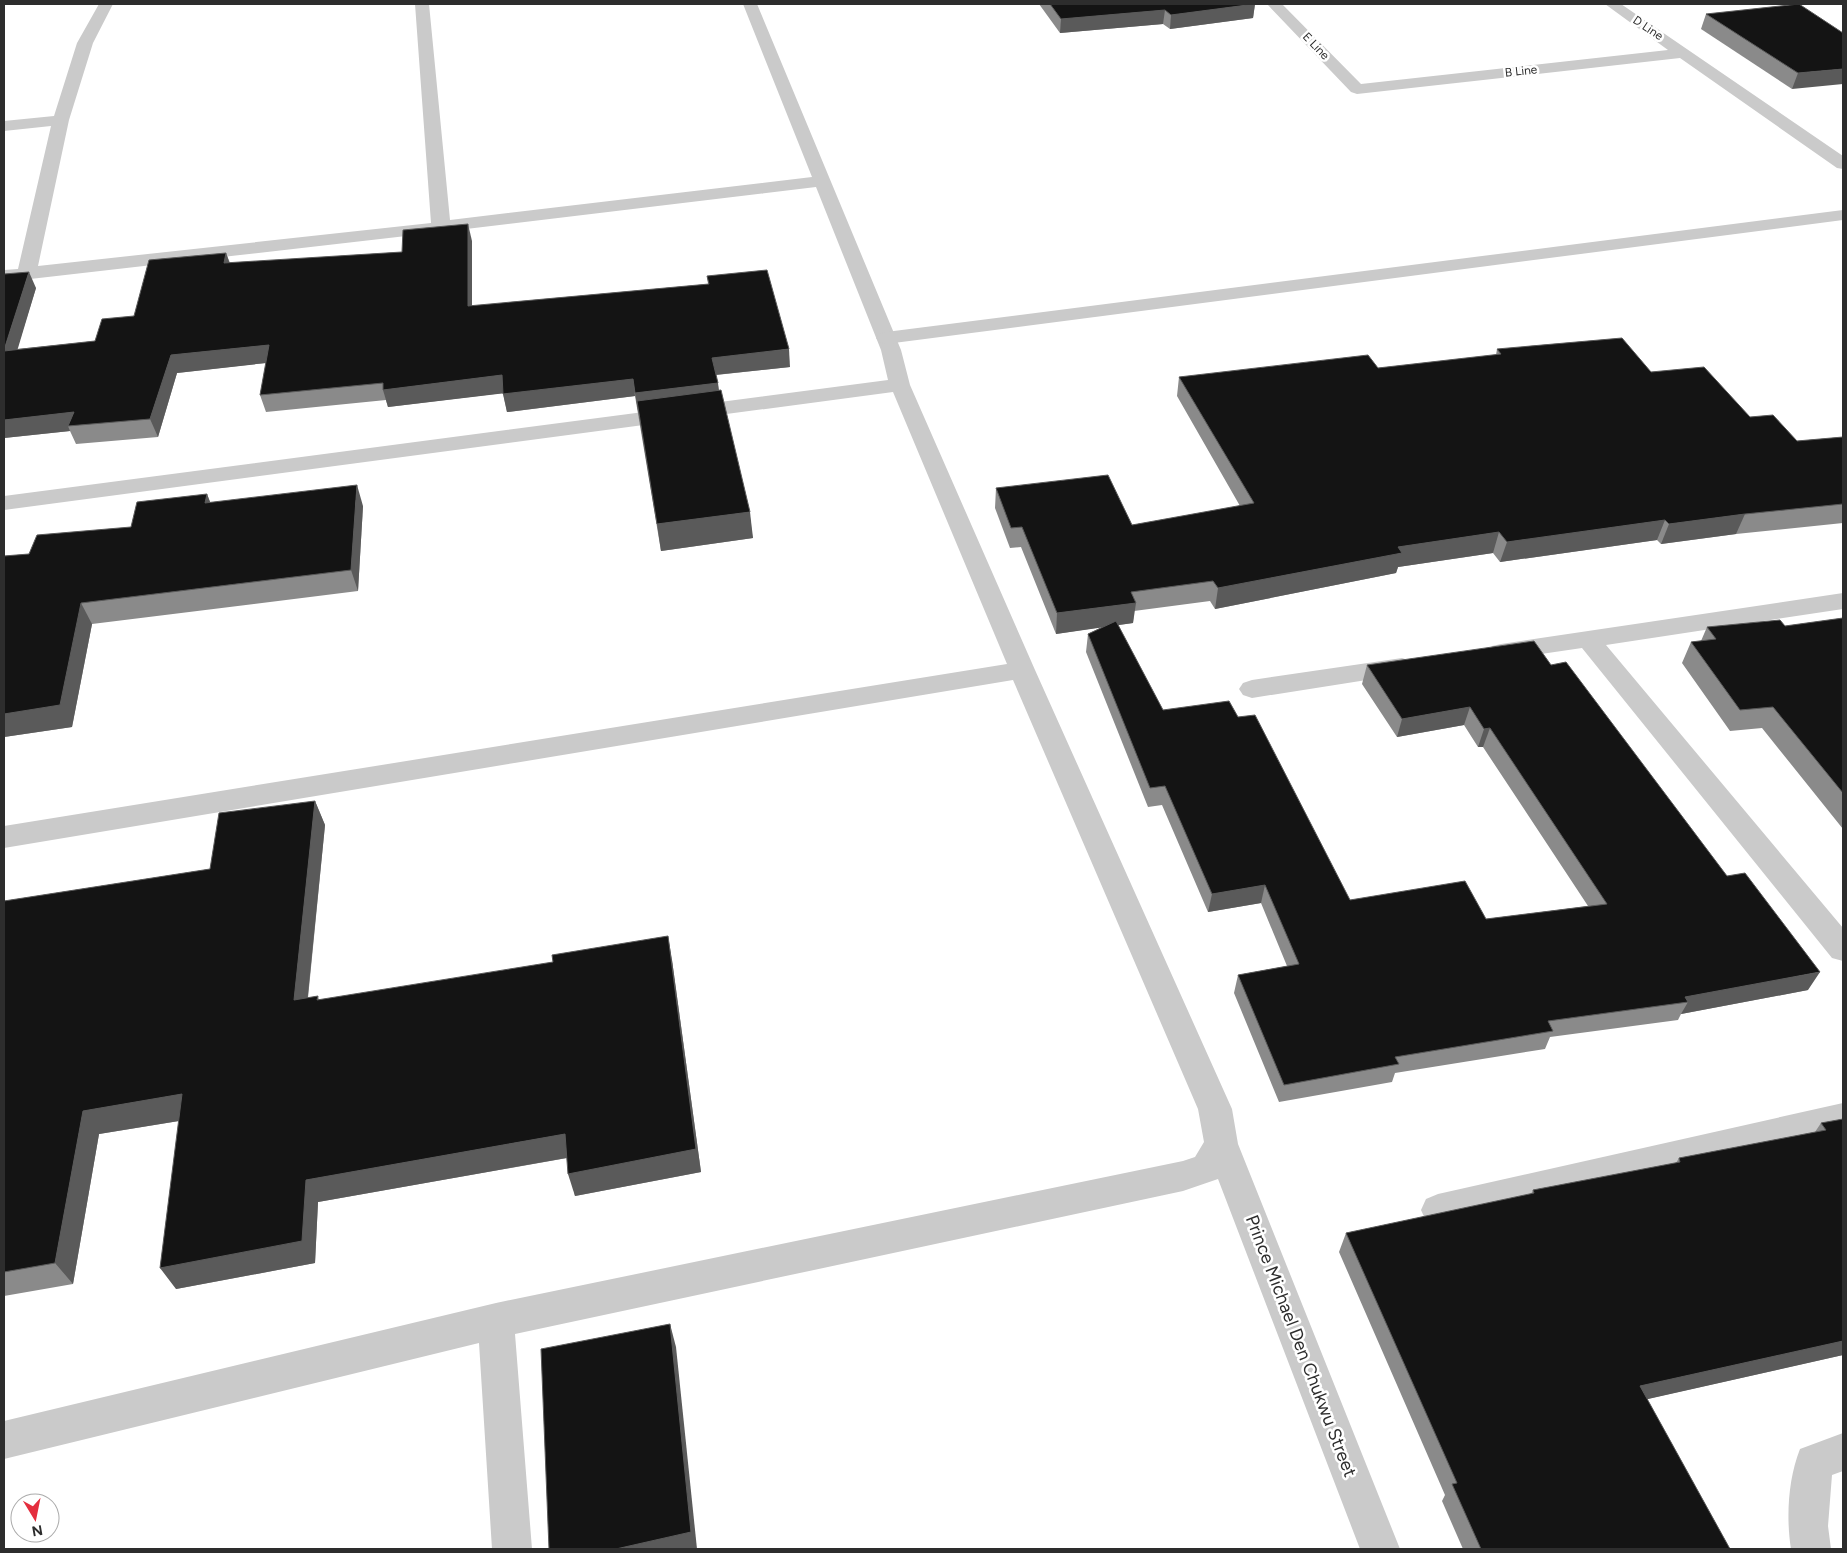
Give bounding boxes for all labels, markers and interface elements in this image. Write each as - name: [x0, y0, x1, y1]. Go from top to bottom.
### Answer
- street label: D Line: [1630, 13, 1666, 43]
- street label: E Line: [1300, 30, 1333, 63]
- street label: B Line: [1504, 62, 1538, 80]
- street label: Prince Michael Den Chukwu Street: [1241, 1212, 1361, 1480]
- north arrow: [10, 1493, 60, 1543]
- text: N: [30, 1521, 44, 1540]

